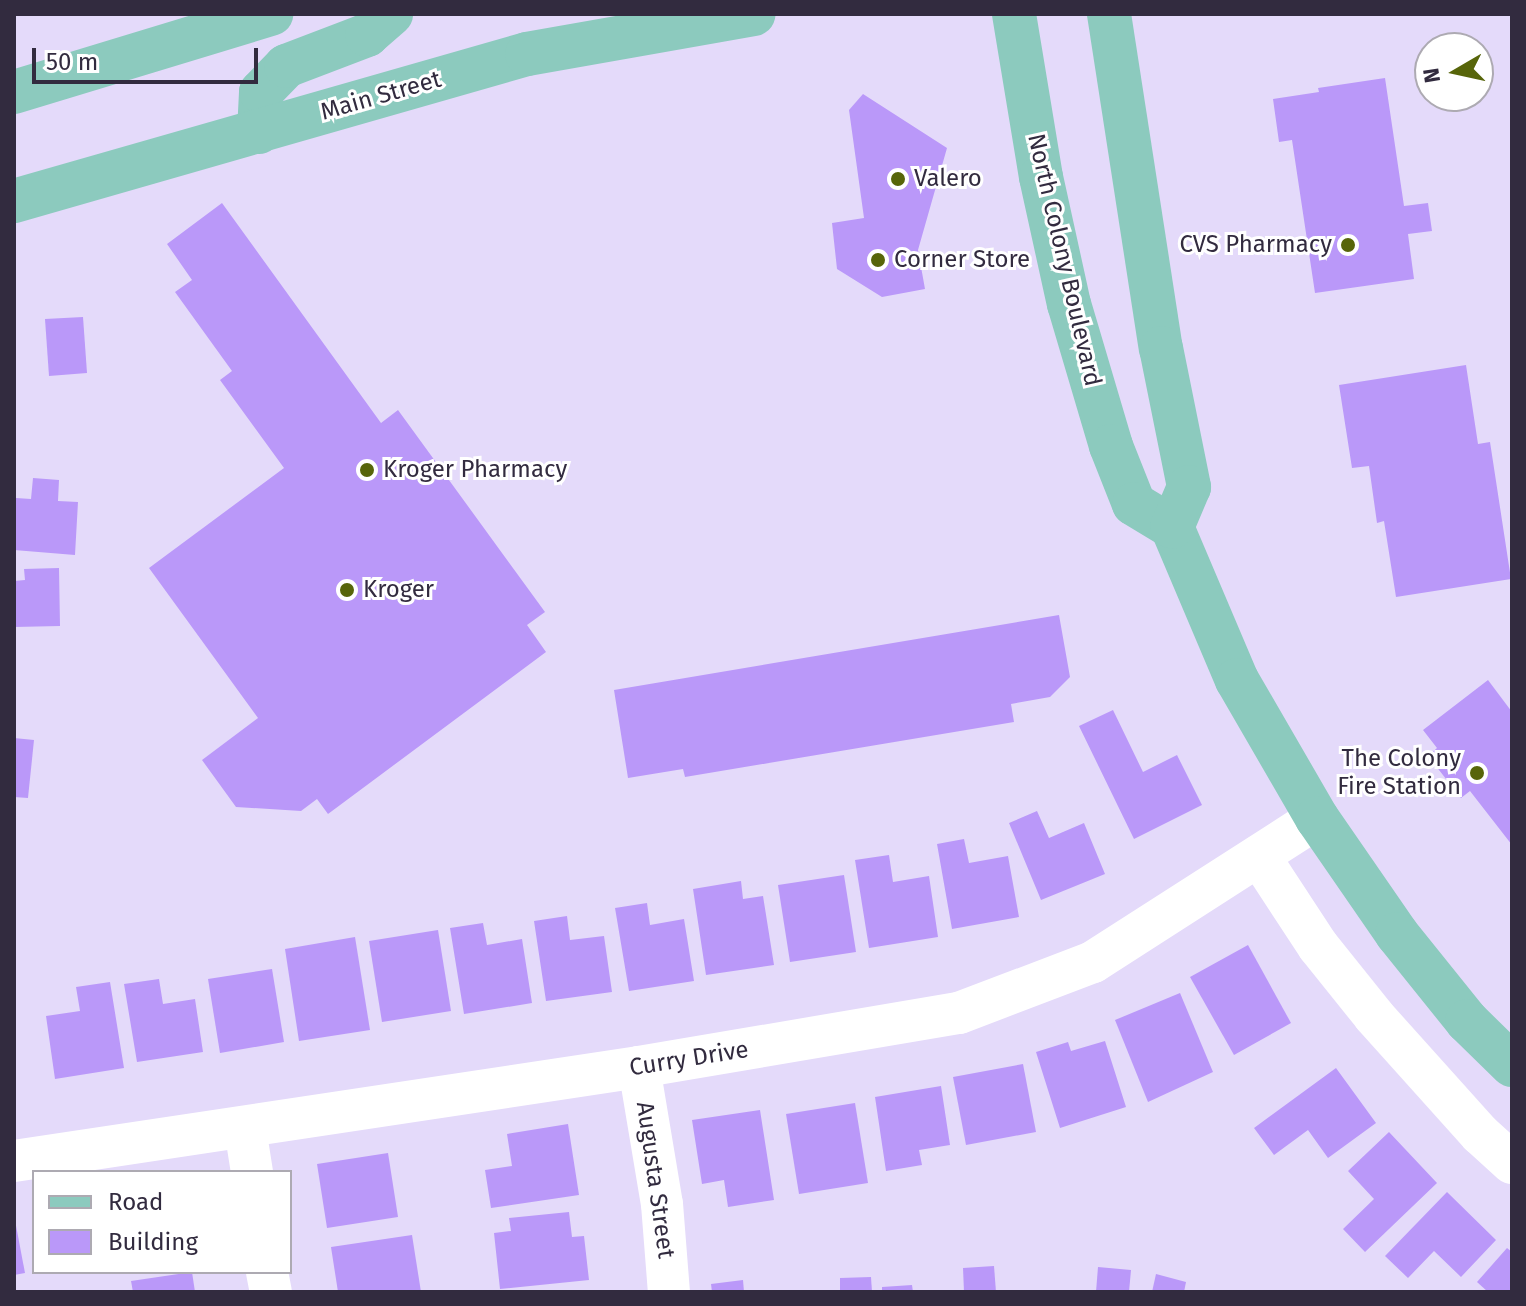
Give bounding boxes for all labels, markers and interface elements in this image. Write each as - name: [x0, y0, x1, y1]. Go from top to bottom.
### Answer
- scale bar: [36, 32, 262, 82]
- north arrow: [1414, 32, 1494, 112]
- text: 50 m: [46, 48, 98, 76]
- street label: Main Street: [317, 65, 445, 127]
- text: N: [1417, 66, 1446, 85]
- street label: North Colony Boulevard: [1021, 131, 1107, 389]
- place label: Valero: [914, 165, 982, 193]
- marker: Valero: [889, 170, 907, 188]
- place label: CVS Pharmacy: [1179, 231, 1332, 259]
- marker: CVS Pharmacy: [1339, 236, 1357, 254]
- place label: Corner Store: [894, 246, 1030, 274]
- marker: Corner Store: [869, 251, 887, 269]
- place label: Kroger Pharmacy: [383, 456, 567, 484]
- marker: Kroger Pharmacy: [358, 461, 376, 479]
- place label: Kroger: [363, 576, 434, 604]
- marker: Kroger: [338, 581, 356, 599]
- place label: The Colony Fire Station: [1337, 745, 1461, 801]
- marker: The Colony Fire Station: [1468, 764, 1486, 782]
- street label: Curry Drive: [627, 1035, 751, 1083]
- street label: Augusta Street: [630, 1100, 680, 1260]
- legend: [32, 1170, 292, 1274]
- text: Road: [108, 1188, 163, 1216]
- text: Building: [108, 1228, 198, 1256]

